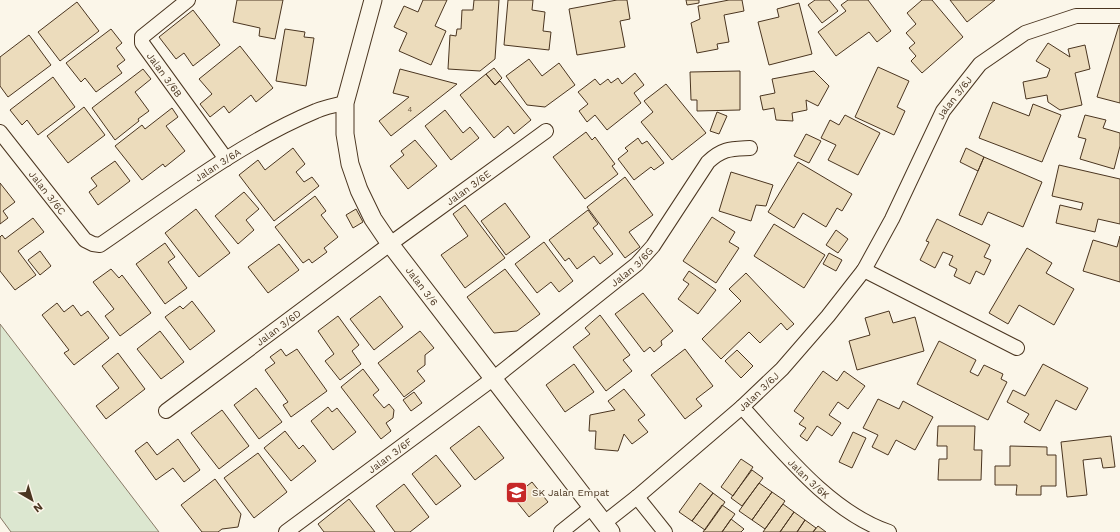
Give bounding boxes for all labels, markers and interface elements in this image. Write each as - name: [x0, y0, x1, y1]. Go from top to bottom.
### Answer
- street label: Jalan 3/6B: [145, 50, 184, 99]
- street label: Jalan 3/6J: [935, 74, 974, 121]
- house number: 4: [408, 105, 413, 114]
- street label: Jalan 3/6A: [193, 146, 243, 184]
- street label: Jalan 3/6E: [444, 168, 493, 207]
- street label: Jalan 3/6C: [27, 169, 68, 217]
- street label: Jalan 3/6G: [609, 245, 655, 289]
- street label: Jalan 3/6: [404, 265, 440, 308]
- street label: Jalan 3/6D: [254, 308, 303, 348]
- street label: Jalan 3/6J: [736, 370, 781, 413]
- street label: Jalan 3/6F: [366, 436, 414, 475]
- street label: Jalan 3/6K: [786, 457, 832, 501]
- school or university icon: SK Jalan Empat: [504, 479, 530, 505]
- north arrow: [12, 480, 52, 520]
- place label: SK Jalan Empat: [532, 487, 610, 498]
- text: N: [31, 500, 45, 515]

